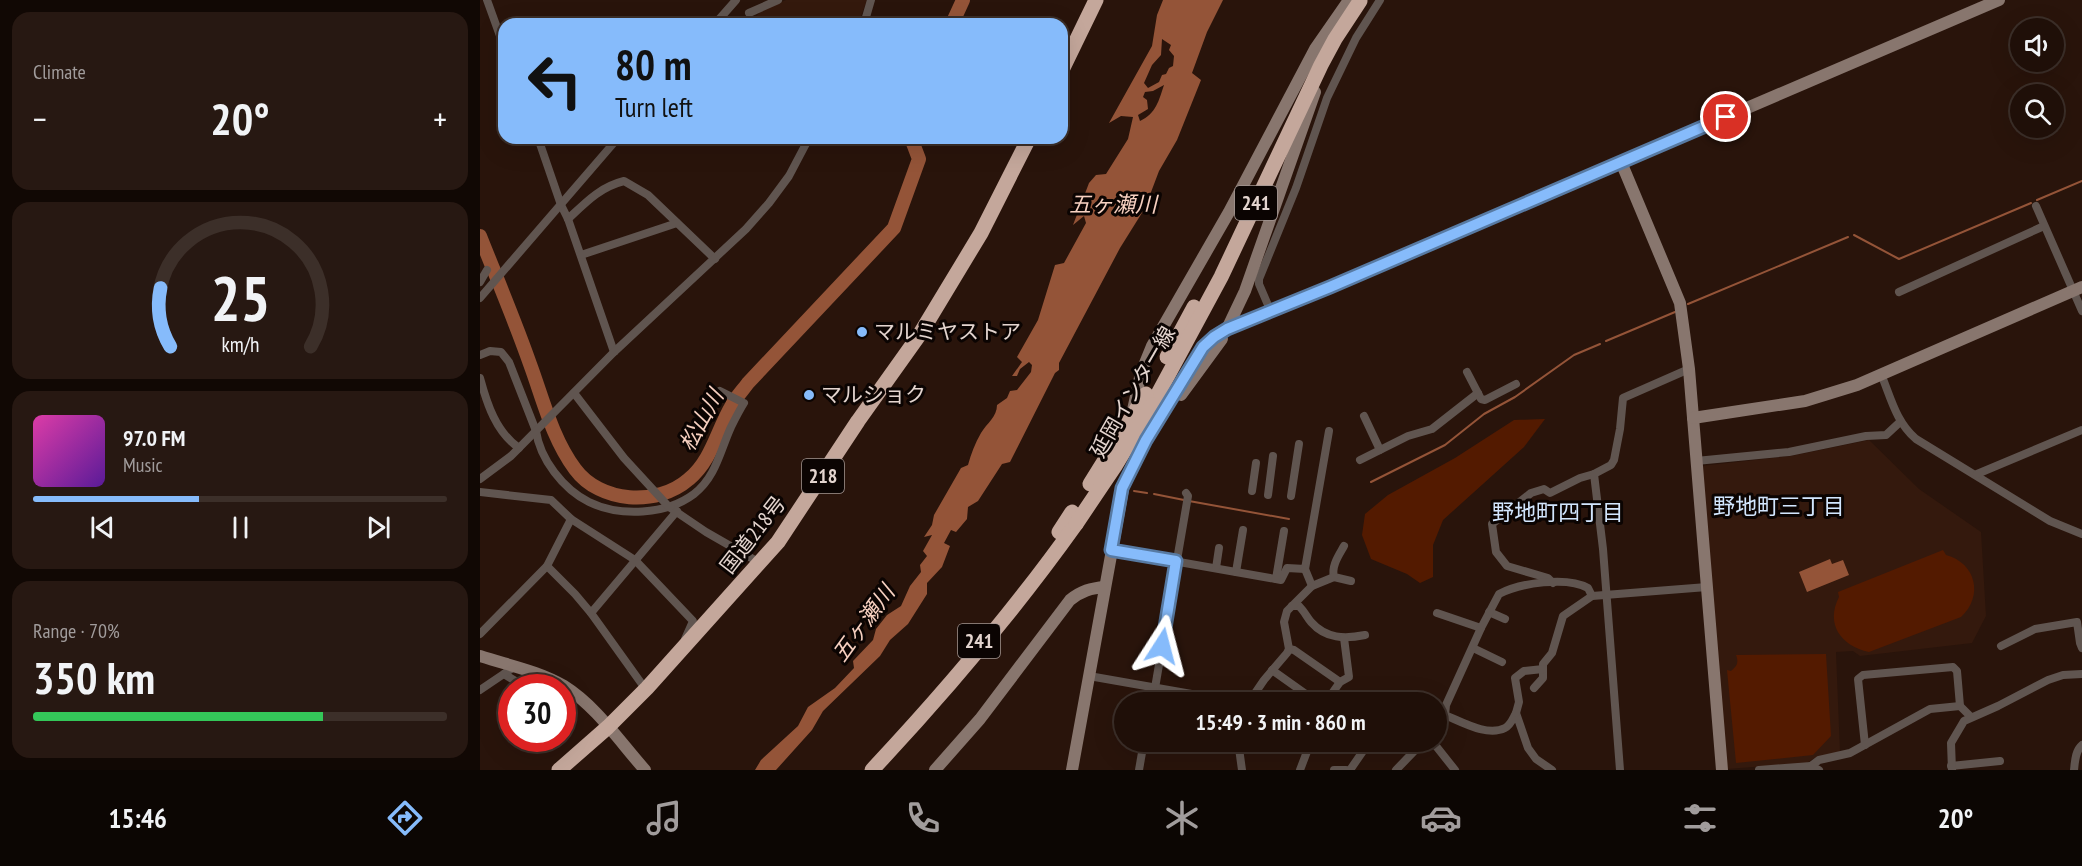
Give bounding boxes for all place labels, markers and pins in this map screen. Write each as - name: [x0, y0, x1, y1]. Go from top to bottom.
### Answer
- pin: [1700, 91, 1751, 142]
- place label: マルミヤストア: [874, 318, 1021, 345]
- marker: マルミヤストア: [855, 325, 869, 339]
- place label: マルショク: [821, 381, 926, 408]
- marker: マルショク: [802, 388, 816, 402]

